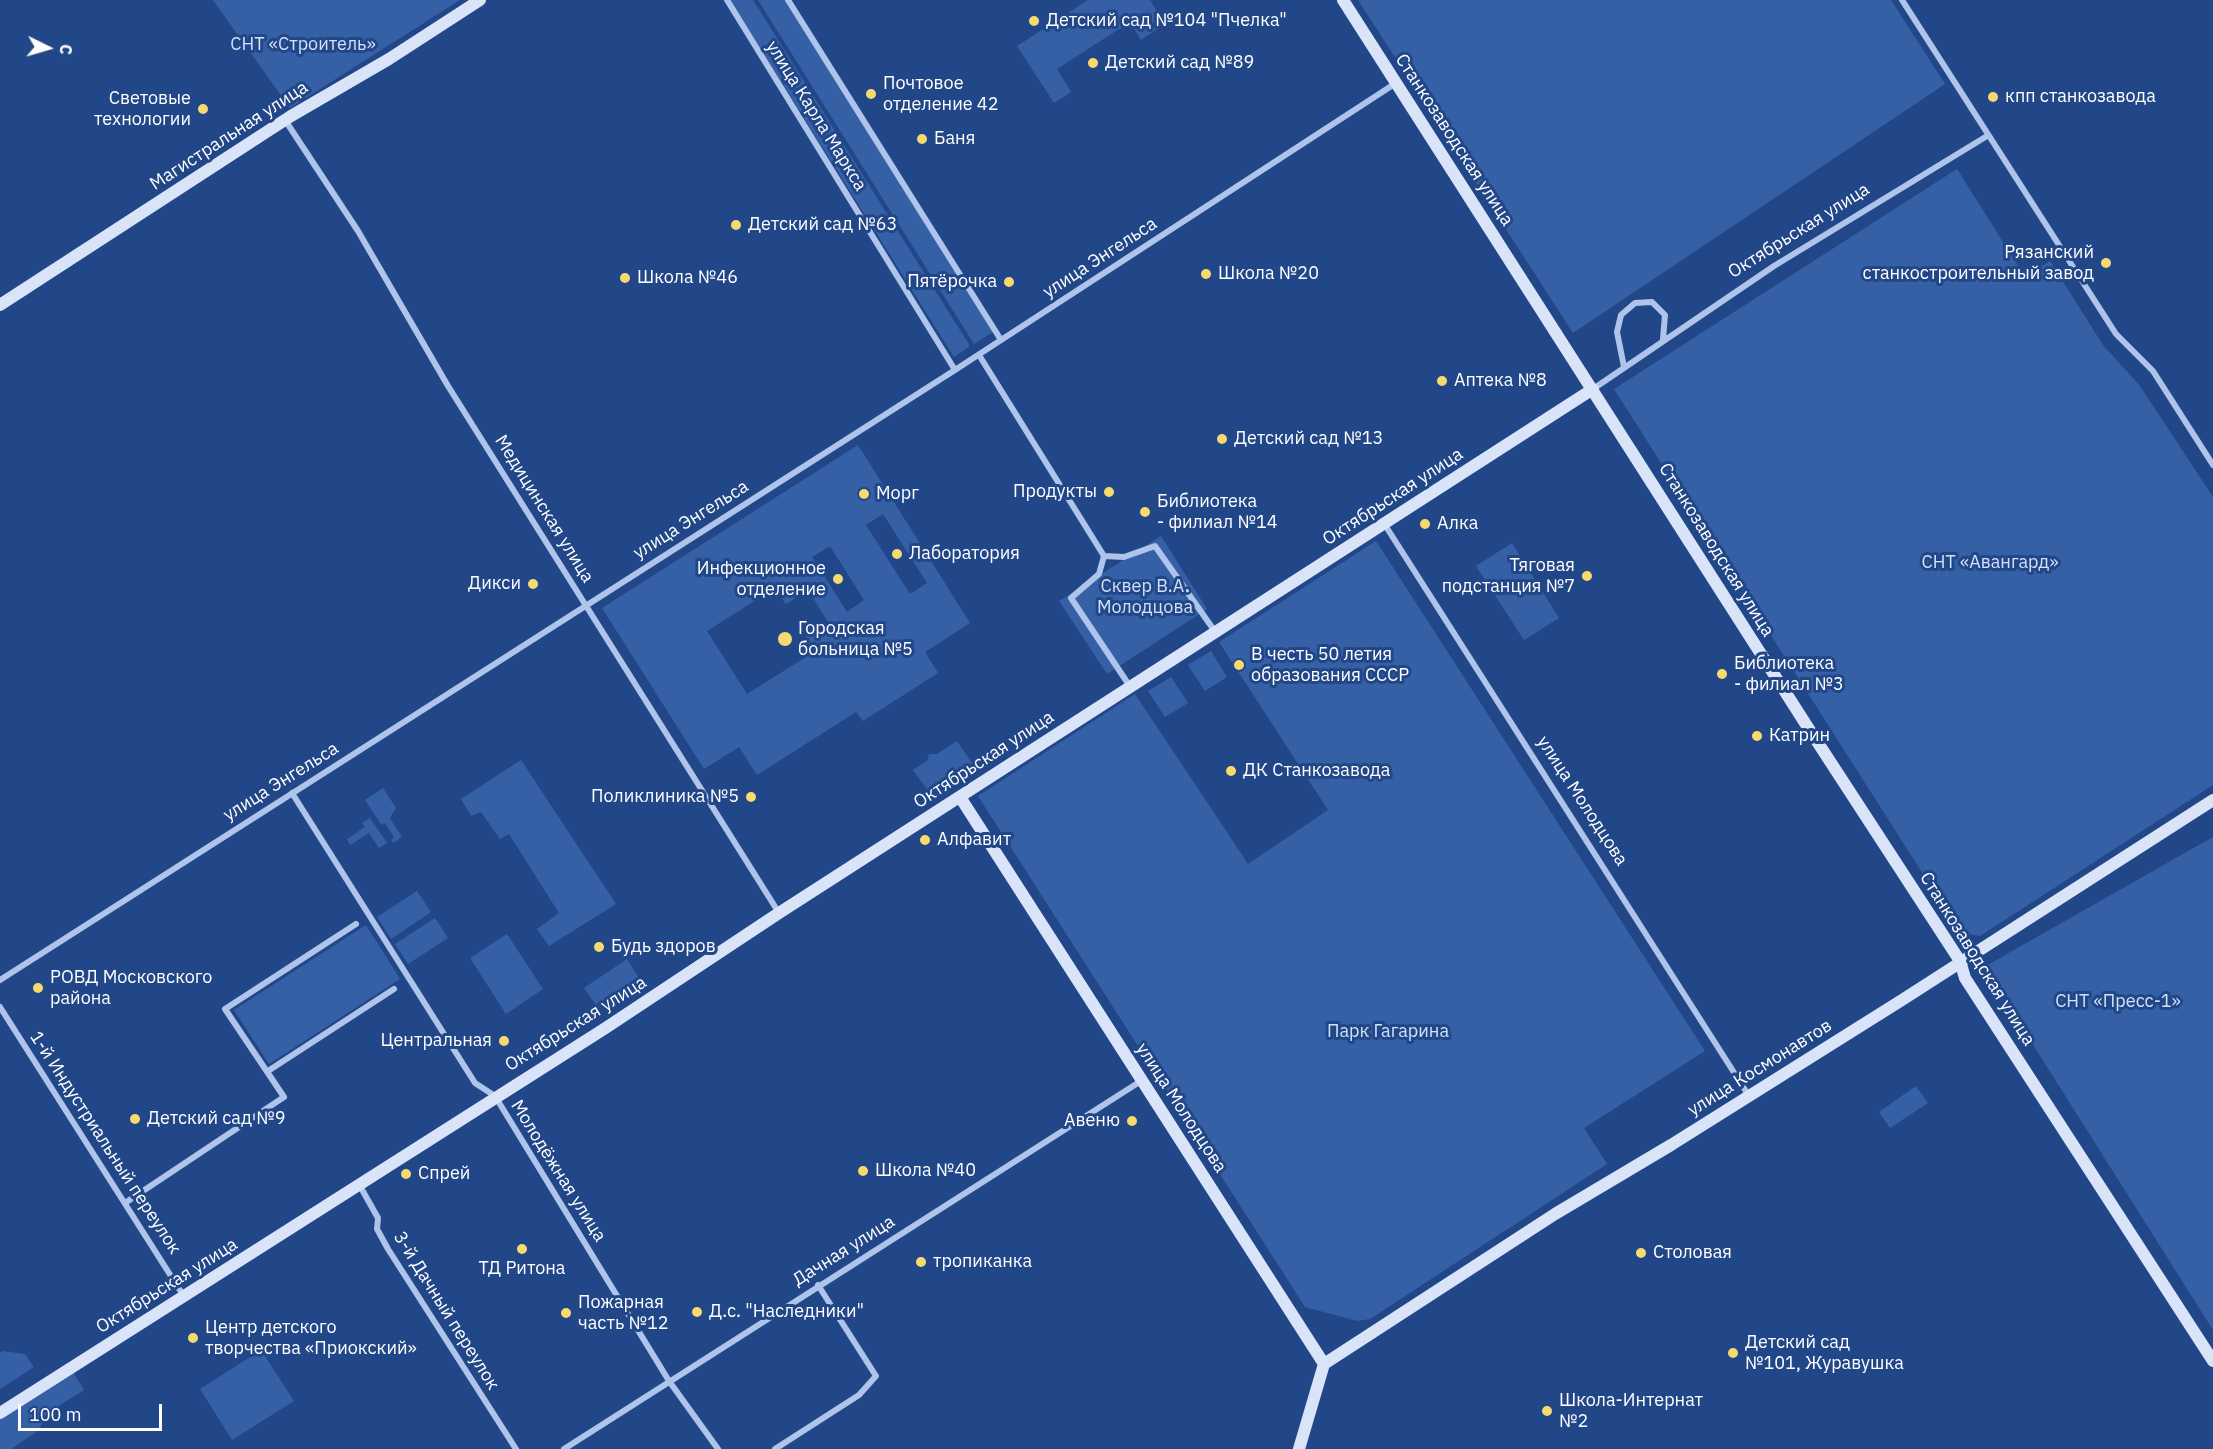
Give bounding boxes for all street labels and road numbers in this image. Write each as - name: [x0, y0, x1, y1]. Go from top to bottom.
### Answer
- street label: улица Карла Маркса: [761, 37, 871, 195]
- street label: Станкозаводская улица: [1390, 50, 1518, 230]
- street label: Магистральная улица: [146, 77, 312, 195]
- street label: Октябрьская улица: [1724, 179, 1874, 283]
- street label: улица Энгельса: [1039, 213, 1161, 303]
- street label: Медицинская улица: [490, 431, 598, 587]
- street label: Октябрьская улица: [1319, 444, 1467, 550]
- street label: Станкозаводская улица: [1654, 459, 1778, 641]
- street label: улица Энгельса: [629, 476, 753, 564]
- street label: Октябрьская улица: [910, 707, 1058, 813]
- street label: улица Молодцова: [1532, 732, 1632, 870]
- street label: улица Энгельса: [219, 738, 343, 826]
- street label: Станкозаводская улица: [1915, 868, 2039, 1050]
- street label: Октябрьская улица: [501, 972, 651, 1076]
- street label: улица Космонавтов: [1684, 1015, 1836, 1121]
- street label: 1-й Индустриальный переулок: [25, 1028, 185, 1258]
- street label: улица Молодцова: [1131, 1039, 1231, 1177]
- street label: Молодёжная улица: [506, 1096, 610, 1246]
- street label: Дачная улица: [789, 1211, 899, 1291]
- street label: 3-й Дачный переулок: [388, 1228, 504, 1394]
- street label: Октябрьская улица: [92, 1234, 242, 1338]

